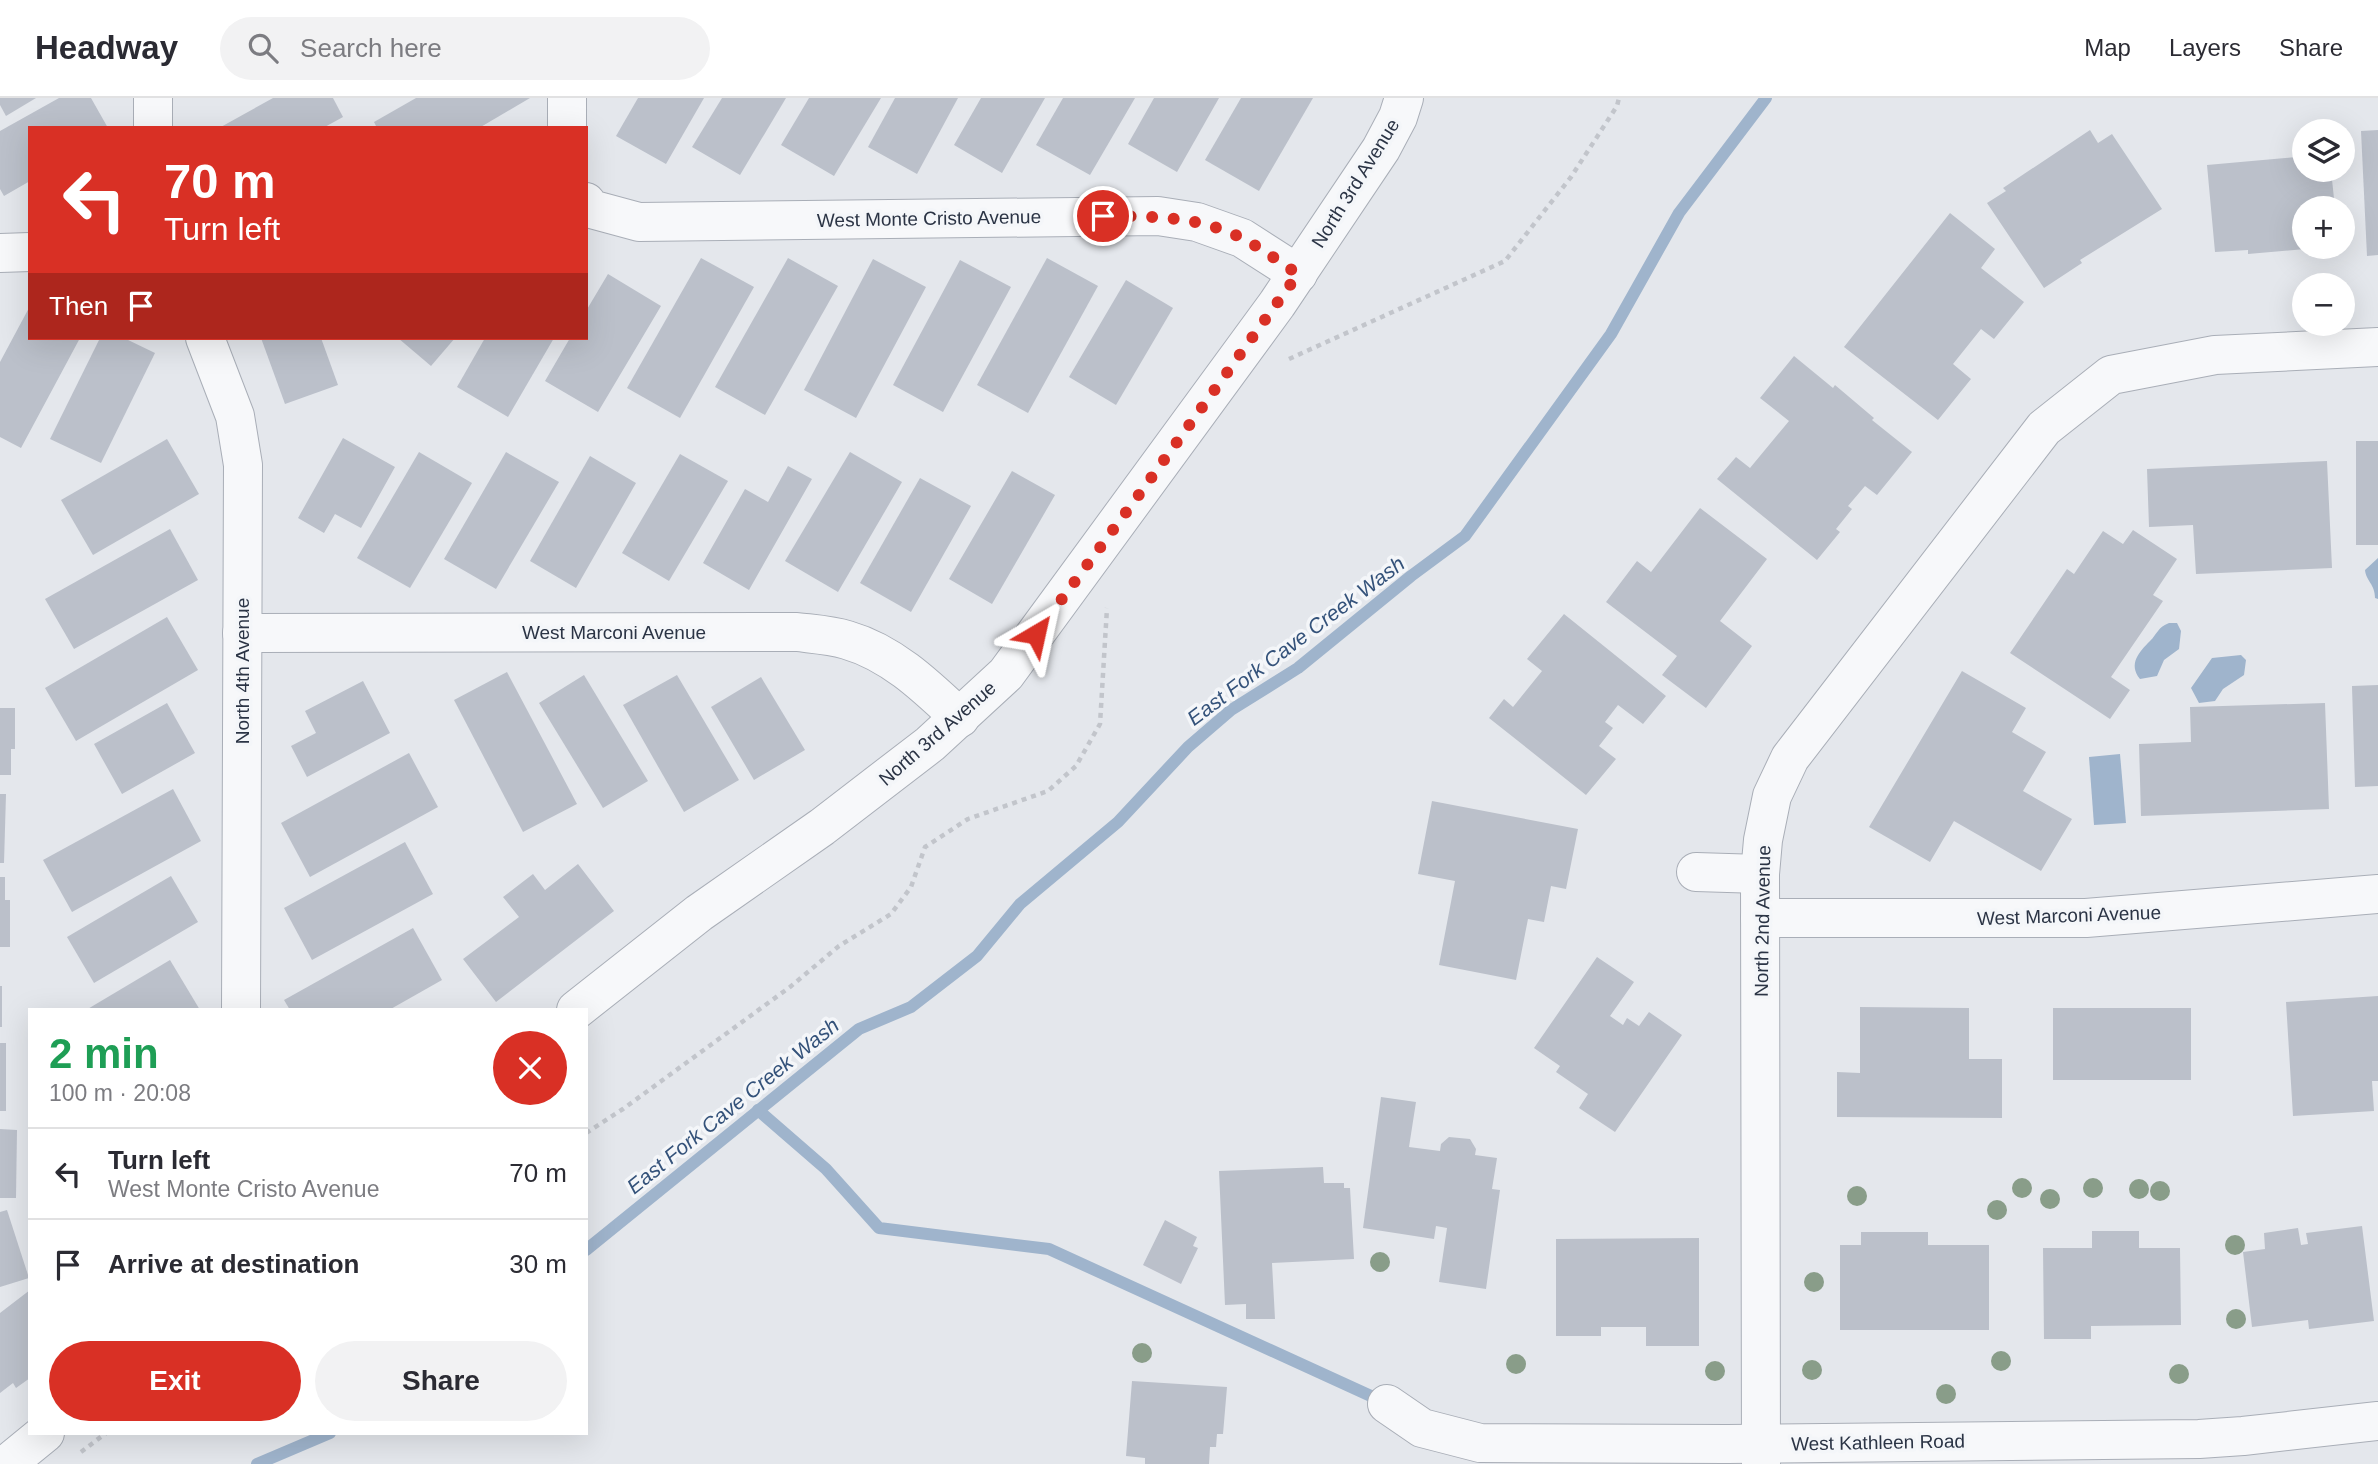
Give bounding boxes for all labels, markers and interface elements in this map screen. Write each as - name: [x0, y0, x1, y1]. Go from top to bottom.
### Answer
- search box: [220, 17, 710, 80]
- text: Headway: [35, 29, 178, 66]
- icon: search: [244, 29, 282, 67]
- text: Search here: [300, 33, 442, 63]
- text: Map: [2084, 34, 2131, 61]
- text: Layers: [2169, 34, 2241, 61]
- text: Share: [2279, 34, 2343, 61]
- street label: North 3rd Avenue: [1307, 115, 1403, 251]
- map controls: [2292, 119, 2355, 336]
- button: layers: [2292, 119, 2355, 182]
- icon: left: [49, 154, 140, 245]
- text: 70 m: [164, 154, 276, 208]
- pin: [1073, 186, 1133, 246]
- button: +: [2292, 196, 2355, 259]
- icon: arrive: [1084, 197, 1122, 235]
- street label: West Monte Cristo Avenue: [817, 206, 1041, 231]
- text: Turn left: [164, 211, 280, 247]
- button: −: [2292, 273, 2355, 336]
- icon: arrive: [122, 287, 160, 325]
- text: Then: [49, 291, 108, 321]
- water label: East Fork Cave Creek Wash: [1183, 551, 1409, 730]
- position arrow: [999, 597, 1073, 671]
- street label: North 4th Avenue: [232, 598, 253, 744]
- street label: West Marconi Avenue: [522, 622, 706, 643]
- street label: North 3rd Avenue: [875, 677, 1000, 790]
- street label: North 2nd Avenue: [1751, 845, 1774, 997]
- street label: West Marconi Avenue: [1977, 902, 2161, 929]
- water label: East Fork Cave Creek Wash: [622, 1013, 843, 1198]
- text: 2 min: [49, 1030, 159, 1077]
- button: close: [493, 1031, 567, 1105]
- text: 100 m · 20:08: [49, 1080, 191, 1106]
- text: Turn left: [108, 1145, 210, 1175]
- icon: left: [49, 1155, 87, 1193]
- text: 70 m: [509, 1158, 567, 1188]
- text: West Monte Cristo Avenue: [108, 1176, 379, 1202]
- icon: arrive: [49, 1246, 87, 1284]
- text: Arrive at destination: [108, 1249, 359, 1279]
- text: 30 m: [509, 1249, 567, 1279]
- button: Exit: [49, 1341, 301, 1421]
- button: Share: [315, 1341, 567, 1421]
- street label: West Kathleen Road: [1791, 1430, 1965, 1455]

